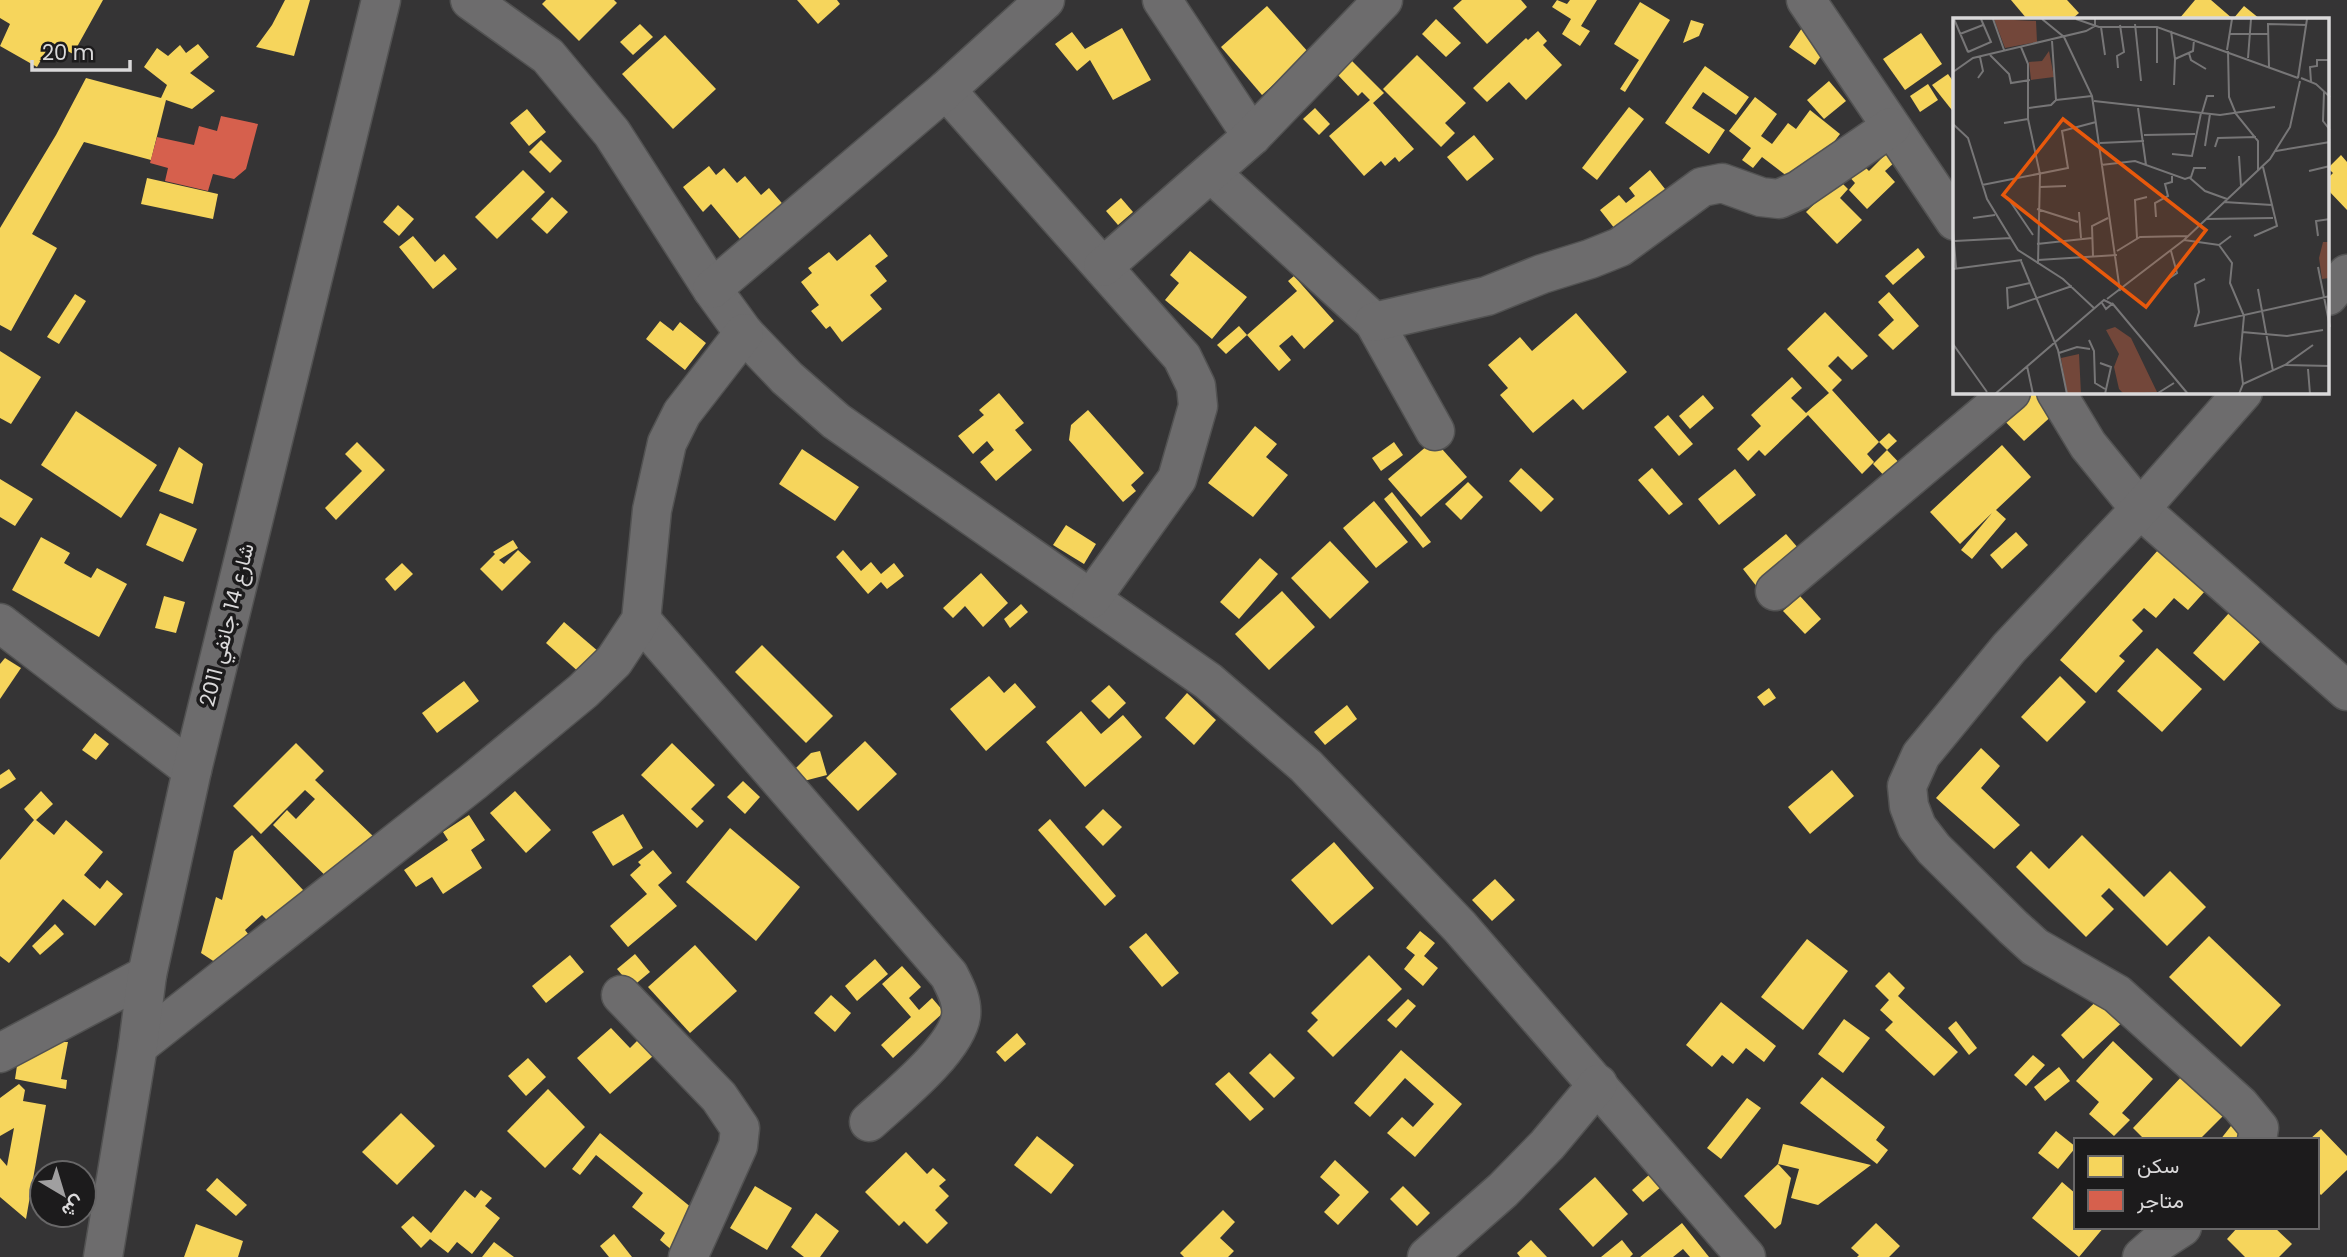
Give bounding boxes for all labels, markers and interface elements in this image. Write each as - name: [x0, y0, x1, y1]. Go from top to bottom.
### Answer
- inset map: [1953, 18, 2330, 394]
- scale bar: [32, 28, 130, 72]
- text: 20 m: [42, 38, 95, 67]
- street label: شارع 14 جانفي 2011: [192, 540, 264, 710]
- legend: [2074, 1138, 2319, 1229]
- text: سكن: [2137, 1151, 2179, 1180]
- north arrow: [28, 1159, 98, 1229]
- text: متاجر: [2136, 1186, 2184, 1215]
- text: ش: [56, 1189, 90, 1225]

